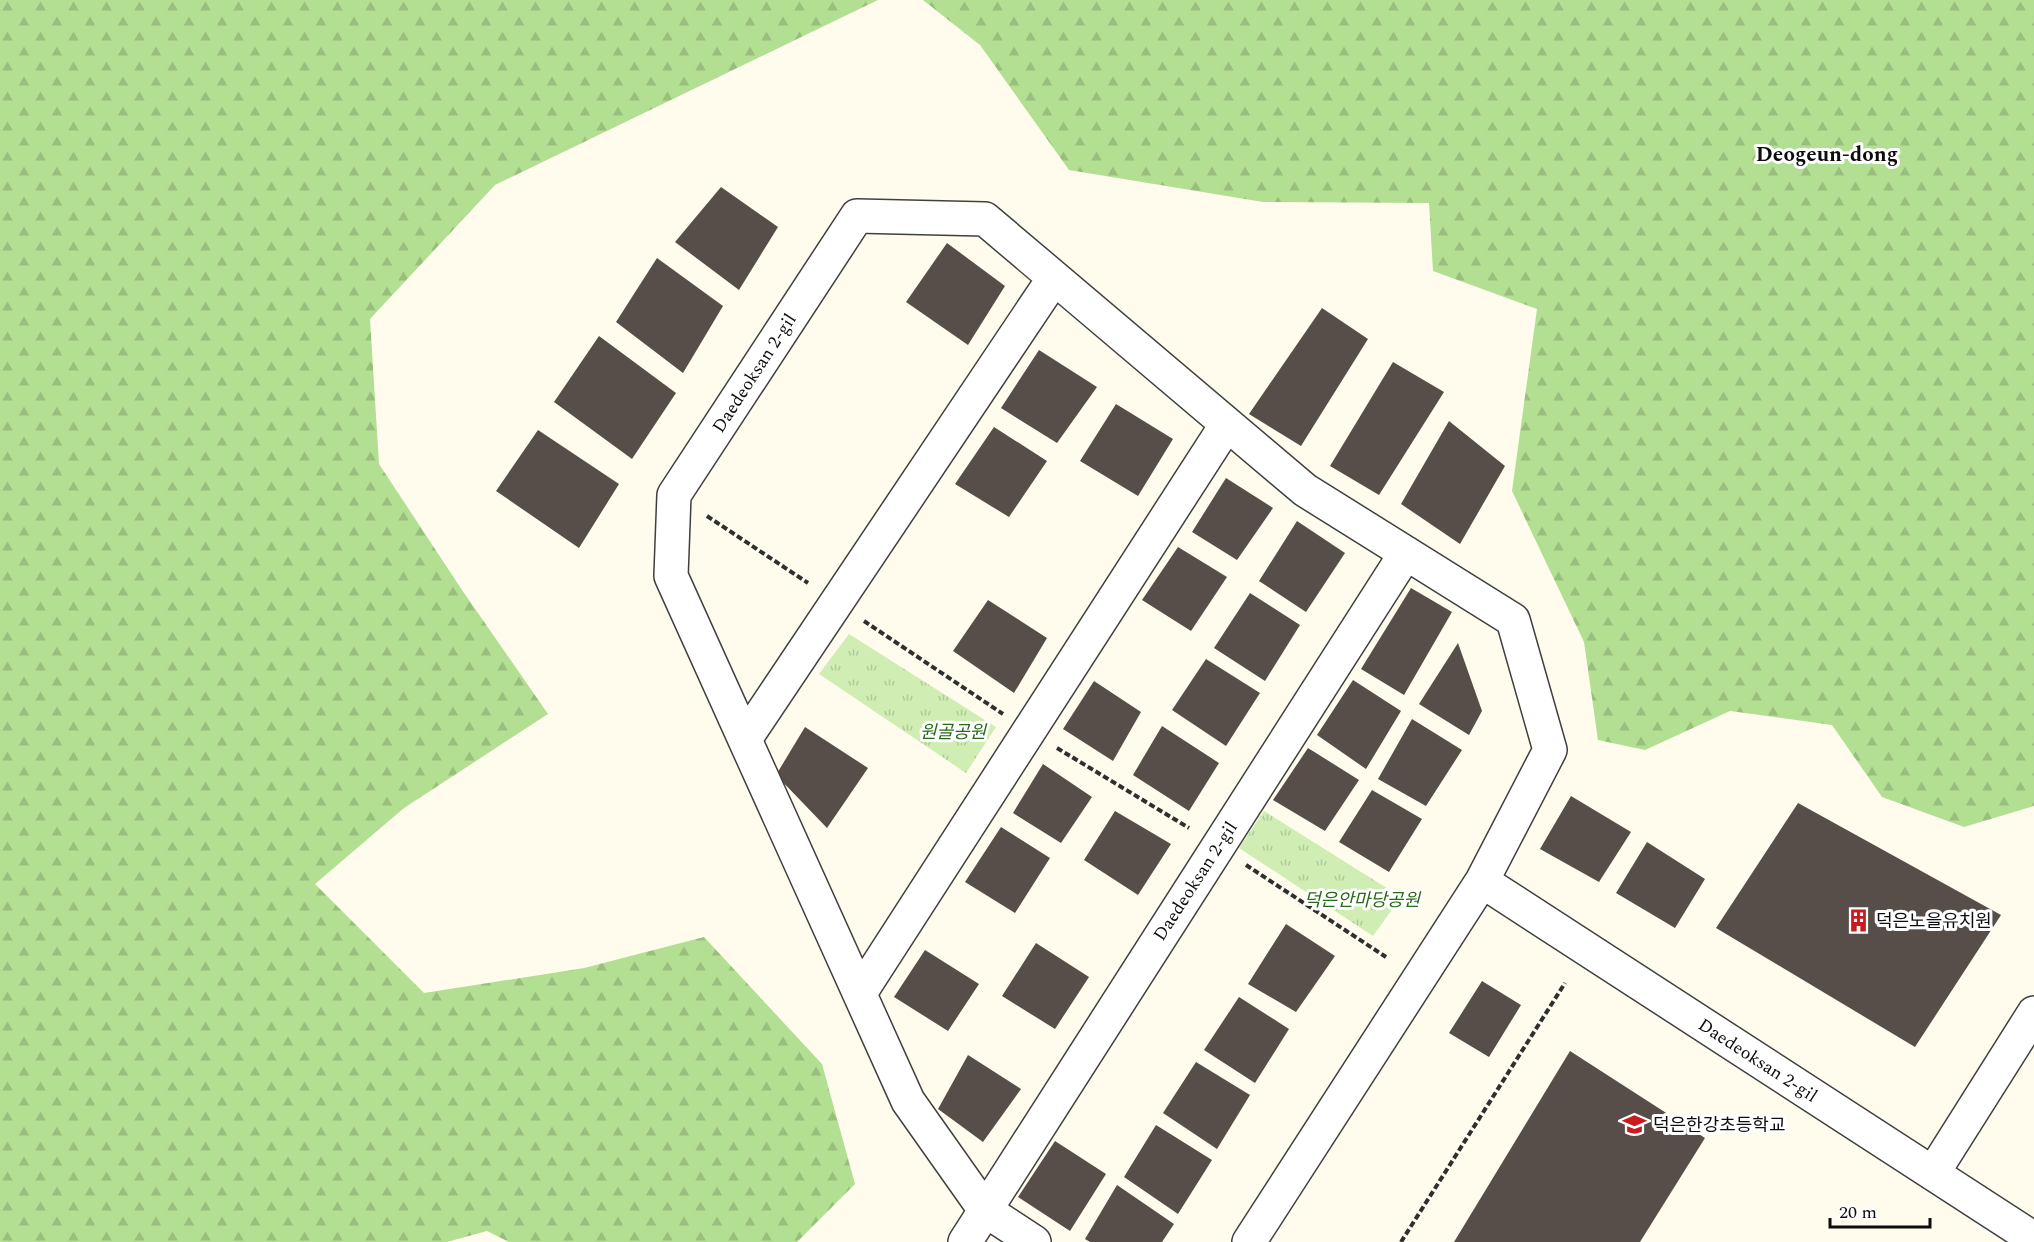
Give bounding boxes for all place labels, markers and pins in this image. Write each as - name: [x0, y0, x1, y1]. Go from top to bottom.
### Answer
- building icon: 덕은노을유치원: [1845, 908, 1871, 934]
- place label: 덕은노을유치원: [1876, 908, 1992, 935]
- school or university icon: 덕은한강초등학교: [1622, 1112, 1648, 1138]
- place label: 덕은한강초등학교: [1653, 1112, 1785, 1139]

